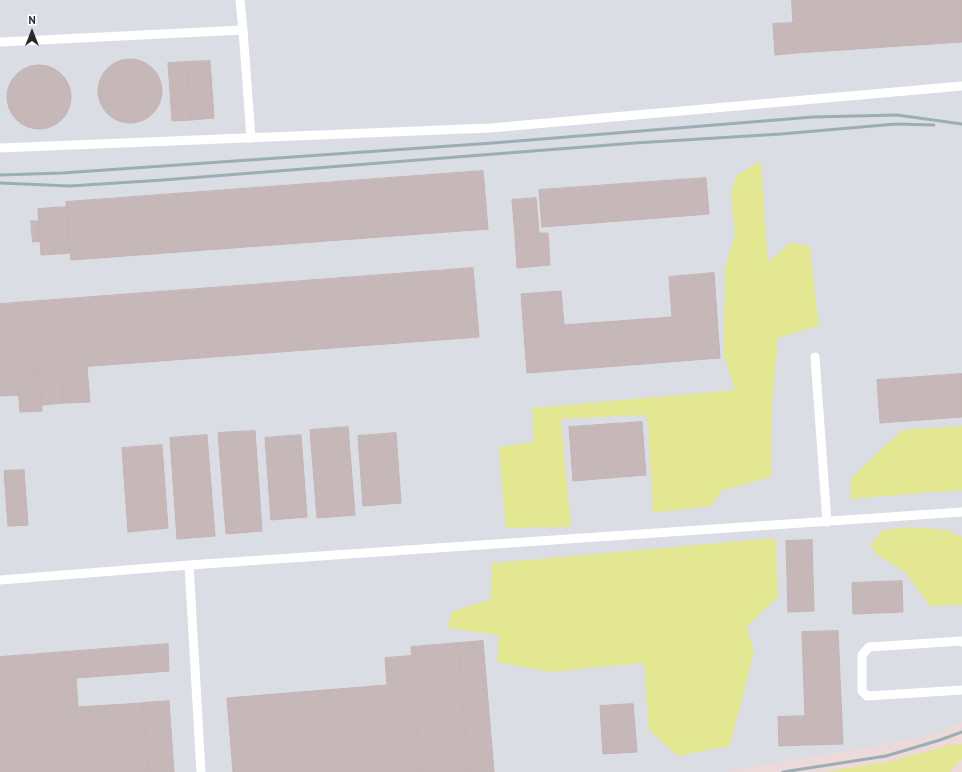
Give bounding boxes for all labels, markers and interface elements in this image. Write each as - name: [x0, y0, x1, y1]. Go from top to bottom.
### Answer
- north arrow: [12, 12, 52, 52]
- text: N: [28, 13, 36, 27]

